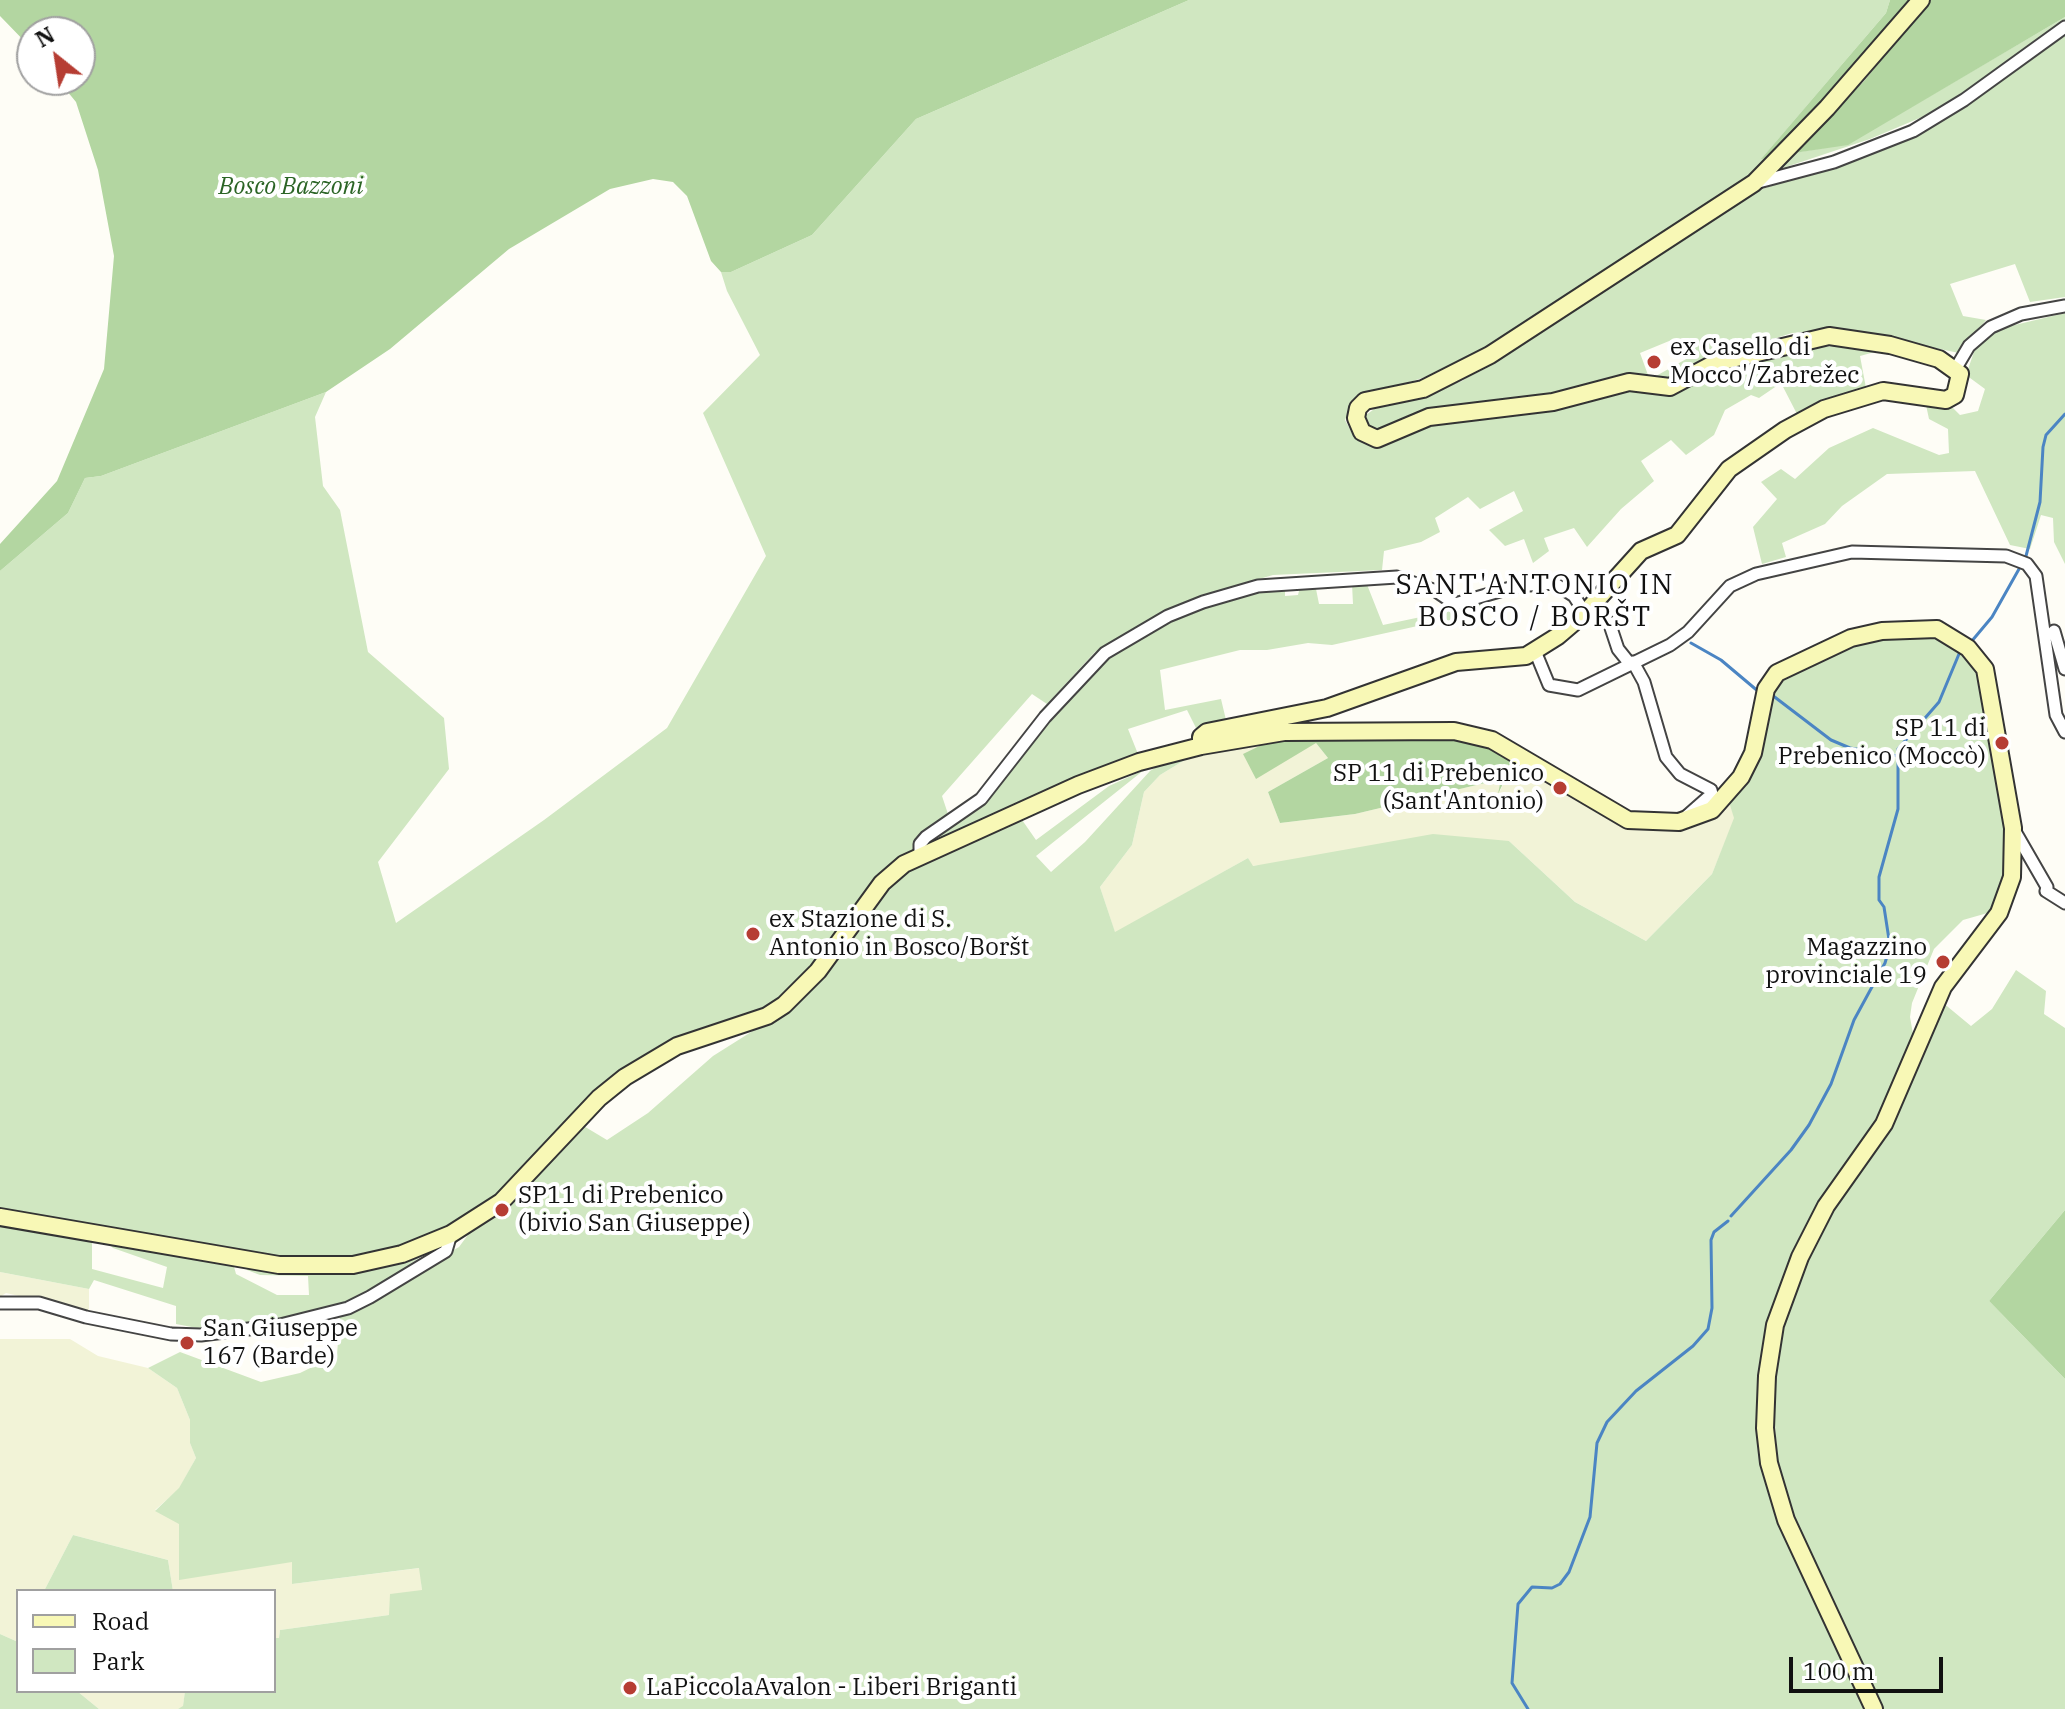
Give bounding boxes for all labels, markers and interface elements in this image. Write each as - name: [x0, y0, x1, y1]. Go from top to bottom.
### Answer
- north arrow: [16, 16, 96, 96]
- text: N: [30, 20, 60, 53]
- park label: Bosco Bazzoni: [219, 173, 363, 201]
- place label: ex Casello di Mocco'/Zabrežec: [1670, 334, 1860, 390]
- marker: ex Casello di Mocco'/Zabrežec: [1645, 353, 1663, 371]
- district label: SANT'ANTONIO IN BOSCO / BORŠT: [1395, 569, 1675, 635]
- place label: SP 11 di Prebenico (Moccò): [1778, 715, 1986, 771]
- marker: SP 11 di Prebenico (Moccò): [1993, 734, 2011, 752]
- place label: SP 11 di Prebenico (Sant'Antonio): [1333, 760, 1544, 816]
- marker: SP 11 di Prebenico (Sant'Antonio): [1551, 779, 1569, 797]
- place label: ex Stazione di S. Antonio in Bosco/Boršt: [769, 906, 1029, 962]
- marker: ex Stazione di S. Antonio in Bosco/Boršt: [744, 925, 762, 943]
- place label: Magazzino provinciale 19: [1765, 934, 1927, 990]
- marker: Magazzino provinciale 19: [1934, 953, 1952, 971]
- place label: SP11 di Prebenico (bivio San Giuseppe): [518, 1182, 751, 1238]
- marker: SP11 di Prebenico (bivio San Giuseppe): [493, 1201, 511, 1219]
- place label: San Giuseppe 167 (Barde): [203, 1315, 358, 1371]
- marker: San Giuseppe 167 (Barde): [178, 1334, 196, 1352]
- legend: [16, 1589, 276, 1693]
- text: Road: [92, 1605, 149, 1637]
- scale bar: [1793, 1641, 1947, 1691]
- text: Park: [92, 1645, 144, 1677]
- text: 100 m: [1803, 1655, 1875, 1687]
- place label: LaPiccolaAvalon - Liberi Briganti: [646, 1674, 1017, 1702]
- marker: LaPiccolaAvalon - Liberi Briganti: [621, 1679, 639, 1697]

